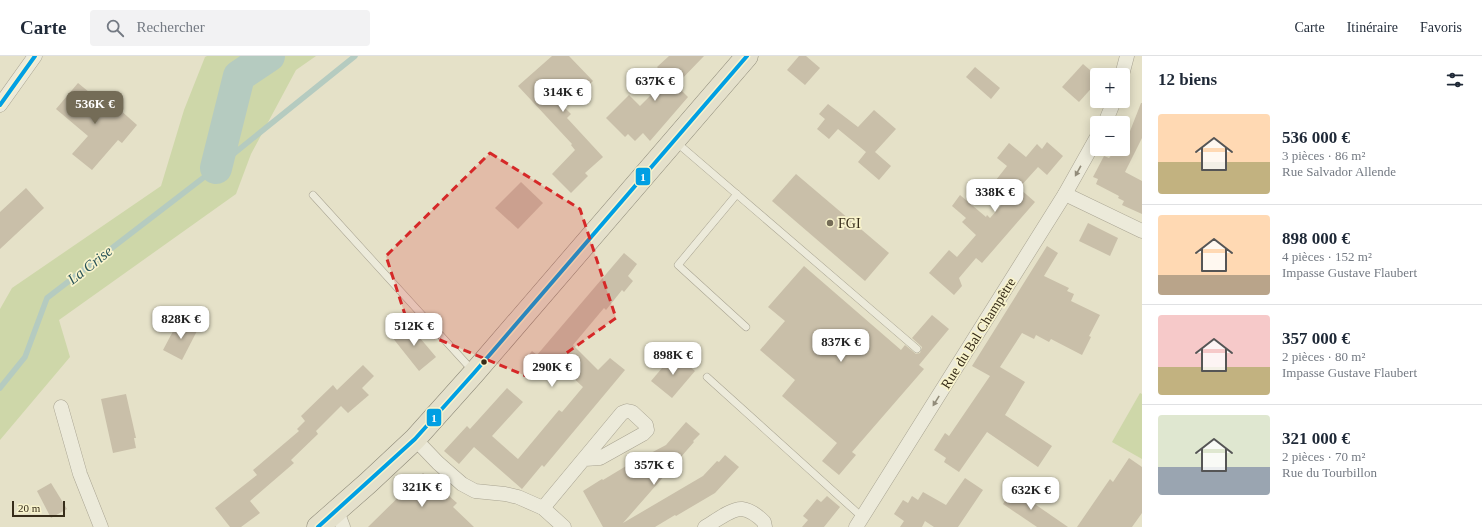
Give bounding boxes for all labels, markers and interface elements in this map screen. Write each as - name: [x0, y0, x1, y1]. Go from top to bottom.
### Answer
- search box: [90, 10, 370, 46]
- text: Carte: [20, 17, 66, 38]
- icon: search: [104, 17, 126, 39]
- text: Rechercher: [136, 19, 205, 35]
- text: Carte: [1294, 20, 1325, 35]
- text: Itinéraire: [1347, 20, 1398, 35]
- text: Favoris: [1420, 20, 1462, 35]
- pin: 637K €: [622, 68, 688, 102]
- map controls: [1090, 68, 1130, 156]
- button: +: [1090, 68, 1130, 108]
- icon: filters: [1444, 69, 1466, 91]
- text: 12 biens: [1158, 70, 1217, 89]
- text: 637K €: [635, 73, 675, 88]
- pin: 314K €: [530, 79, 596, 113]
- text: 314K €: [543, 84, 583, 99]
- pin: 536K €: [62, 91, 128, 125]
- text: 536K €: [75, 96, 115, 111]
- button: −: [1090, 116, 1130, 156]
- text: 536 000 €: [1282, 128, 1350, 147]
- icon: home: [1190, 130, 1238, 178]
- text: 3 pièces · 86 m²: [1282, 148, 1365, 163]
- text: Rue Salvador Allende: [1282, 164, 1396, 179]
- one-way arrow: [1075, 165, 1082, 177]
- line badge: 1: [635, 167, 651, 186]
- text: 1: [640, 171, 646, 183]
- pin: 338K €: [962, 179, 1028, 213]
- text: 338K €: [975, 184, 1015, 199]
- place label: FGI: [838, 216, 861, 231]
- marker: FGI: [825, 218, 835, 228]
- text: 898 000 €: [1282, 229, 1350, 248]
- icon: home: [1190, 231, 1238, 279]
- water label: La Crise: [64, 242, 116, 288]
- text: 4 pièces · 152 m²: [1282, 249, 1372, 264]
- text: Impasse Gustave Flaubert: [1282, 265, 1417, 280]
- street label: Rue du Bal Champêtre: [938, 275, 1019, 391]
- pin: 828K €: [148, 306, 214, 340]
- text: 828K €: [161, 311, 201, 326]
- pin: 512K €: [381, 313, 447, 347]
- text: 512K €: [394, 318, 434, 333]
- pin: 837K €: [808, 329, 874, 363]
- text: 357 000 €: [1282, 329, 1350, 348]
- icon: home: [1190, 331, 1238, 379]
- text: 837K €: [821, 334, 861, 349]
- pin: 898K €: [640, 342, 706, 376]
- text: 898K €: [653, 347, 693, 362]
- text: 2 pièces · 80 m²: [1282, 349, 1365, 364]
- pin: 290K €: [519, 354, 585, 388]
- unlabelled marker: [479, 357, 489, 367]
- text: 290K €: [532, 359, 572, 374]
- text: Impasse Gustave Flaubert: [1282, 365, 1417, 380]
- one-way arrow: [932, 395, 939, 407]
- line badge: 1: [426, 408, 442, 427]
- text: 1: [431, 412, 437, 424]
- text: 321 000 €: [1282, 429, 1350, 448]
- icon: home: [1190, 431, 1238, 479]
- text: 2 pièces · 70 m²: [1282, 449, 1365, 464]
- pin: 357K €: [621, 452, 687, 486]
- text: 357K €: [634, 457, 674, 472]
- text: Rue du Tourbillon: [1282, 465, 1377, 480]
- pin: 321K €: [389, 474, 455, 508]
- pin: 632K €: [998, 477, 1064, 511]
- text: 321K €: [402, 479, 442, 494]
- text: 632K €: [1011, 482, 1051, 497]
- scale bar: [12, 499, 65, 518]
- text: 20 m: [18, 502, 40, 514]

